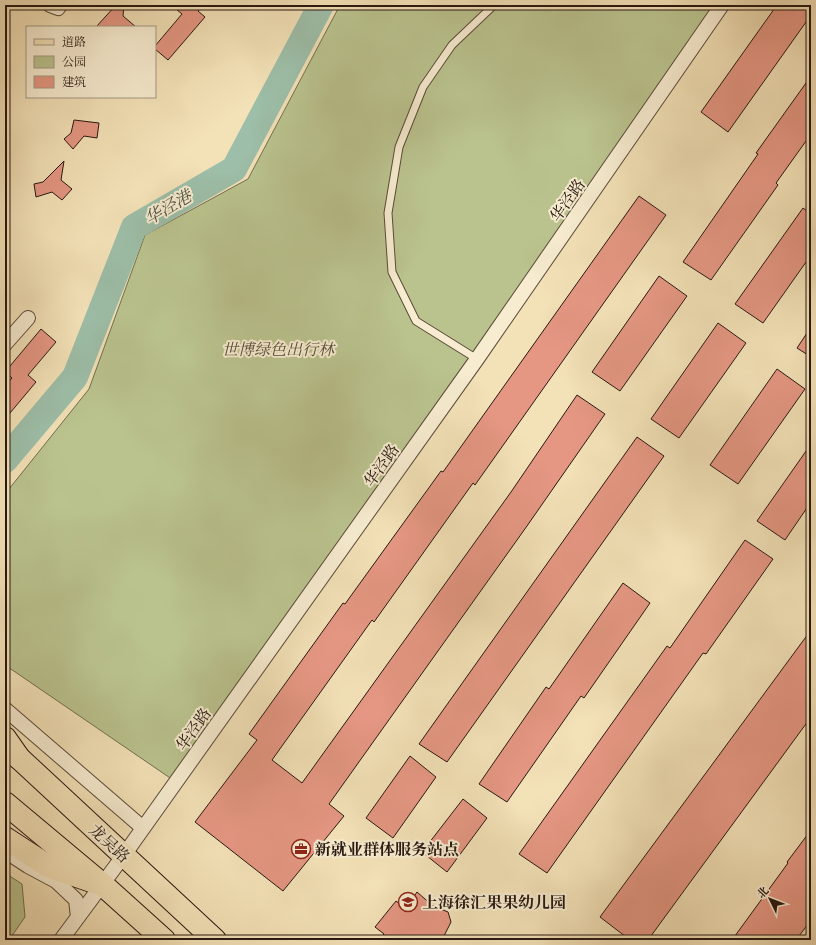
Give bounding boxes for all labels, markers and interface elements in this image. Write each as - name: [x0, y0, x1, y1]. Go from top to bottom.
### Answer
- legend: [26, 26, 156, 98]
- text: 道路: [62, 33, 86, 50]
- text: 公园: [62, 53, 86, 70]
- text: 建筑: [62, 73, 86, 90]
- street label: 华泾路: [543, 173, 591, 227]
- water label: 华泾港: [139, 182, 198, 230]
- park label: 世博绿色出行林: [222, 337, 336, 361]
- street label: 华泾路: [357, 438, 405, 492]
- street label: 华泾路: [169, 702, 217, 756]
- street label: 龙吴路: [84, 818, 136, 868]
- place label: 新就业群体服务站点: [315, 837, 459, 861]
- office icon: 新就业群体服务站点: [290, 838, 312, 860]
- north arrow: [750, 879, 790, 919]
- text: 北: [753, 883, 772, 902]
- place label: 上海徐汇果果幼儿园: [422, 890, 566, 914]
- school or university icon: 上海徐汇果果幼儿园: [397, 891, 419, 913]

